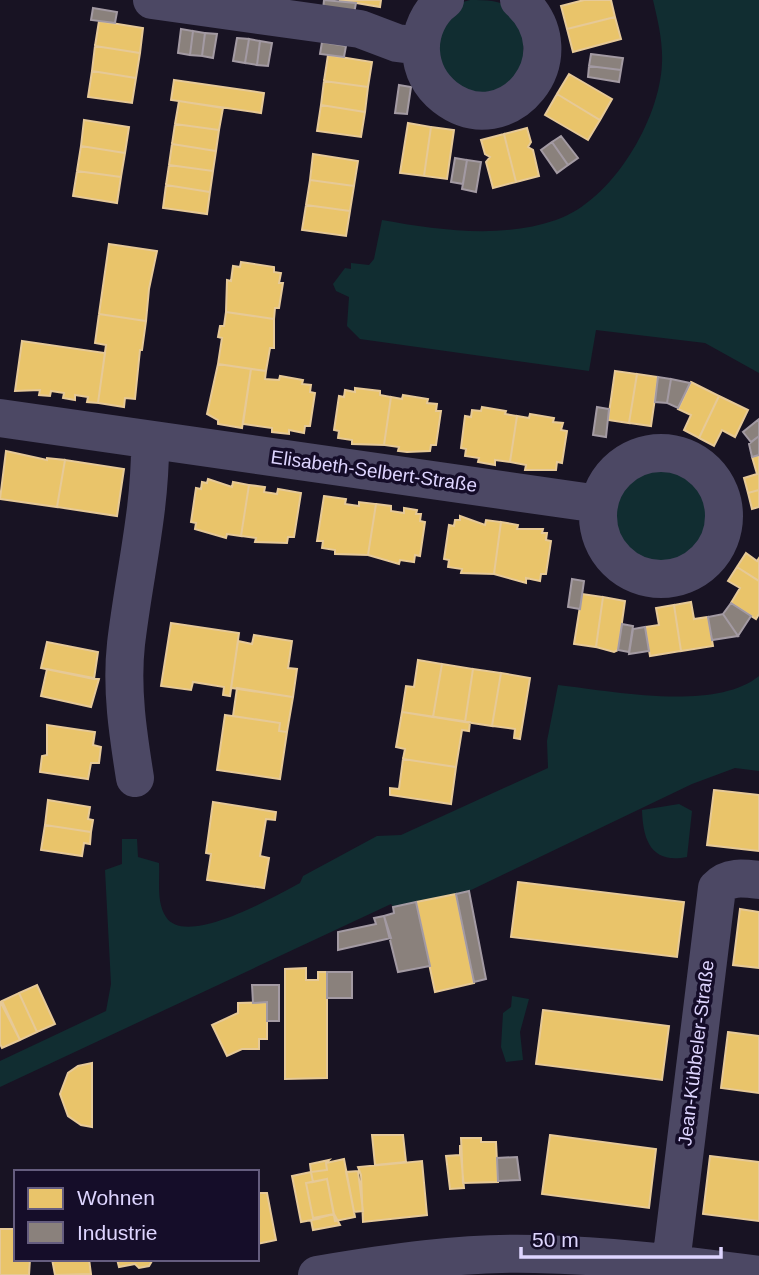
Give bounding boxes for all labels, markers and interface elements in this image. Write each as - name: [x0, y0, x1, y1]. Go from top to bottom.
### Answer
- street label: Elisabeth-Selbert-Straße: [270, 446, 478, 496]
- street label: Jean-Kübbeler-Straße: [674, 959, 718, 1147]
- legend: [14, 1170, 259, 1261]
- text: Wohnen: [77, 1186, 155, 1209]
- scale bar: [521, 1216, 720, 1260]
- text: Industrie: [77, 1221, 158, 1244]
- text: 50 m: [532, 1228, 579, 1251]

